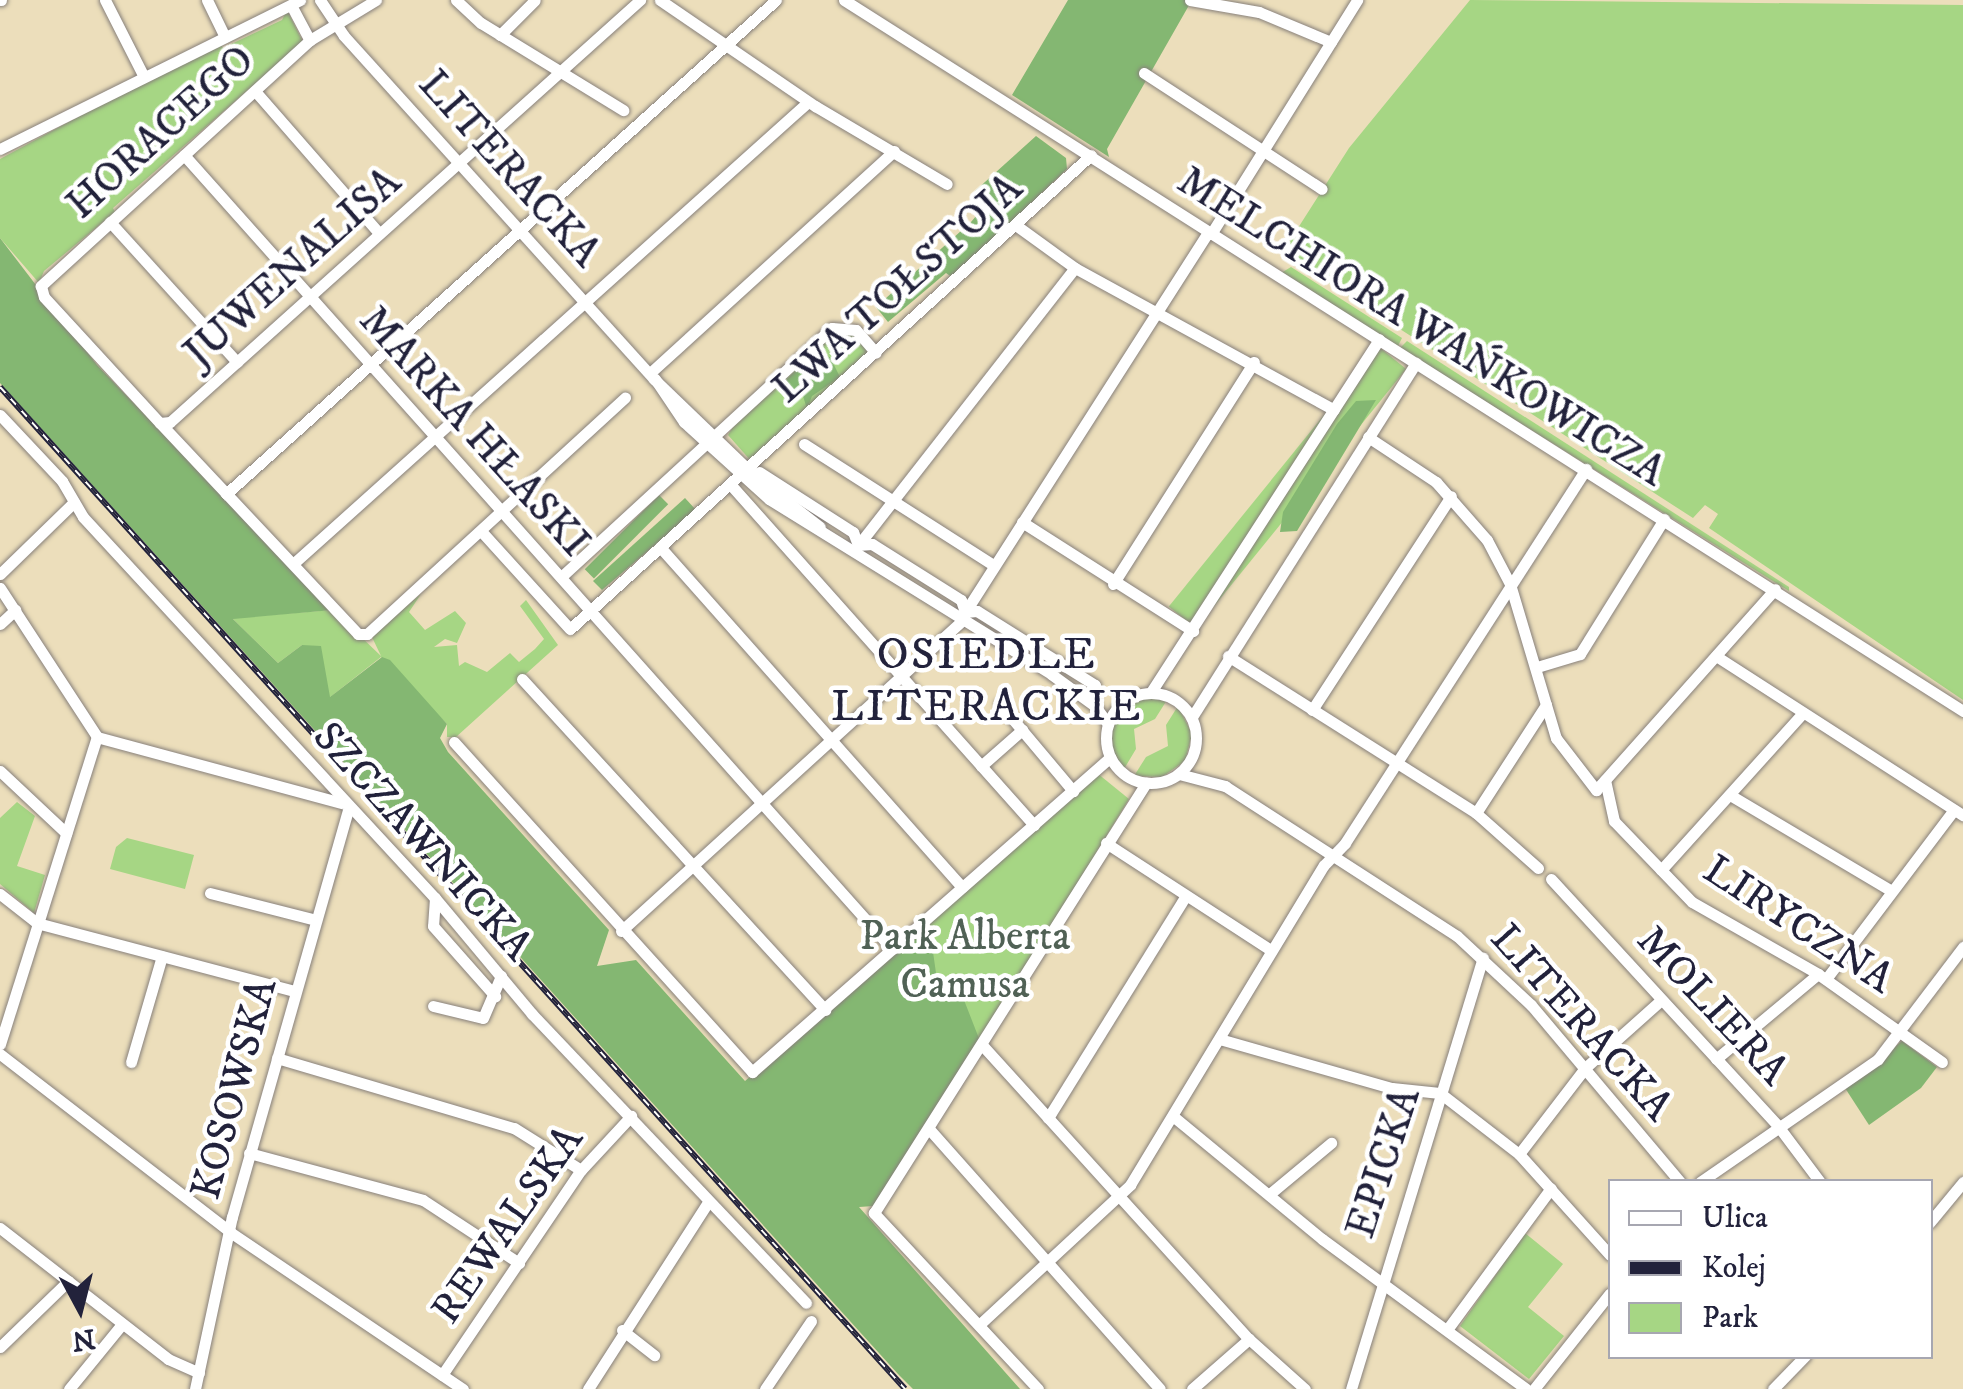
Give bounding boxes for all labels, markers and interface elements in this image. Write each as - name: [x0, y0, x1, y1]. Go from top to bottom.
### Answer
- street label: HORACEGO: [57, 36, 265, 230]
- street label: LITERACKA: [407, 60, 611, 278]
- street label: MELCHIORA WAŃKOWICZA: [1168, 156, 1674, 498]
- street label: JUWENALISA: [174, 158, 412, 378]
- street label: LWA TOŁSTOJA: [763, 164, 1033, 414]
- street label: MARKA HŁASKI: [348, 296, 600, 568]
- district label: OSIEDLE LITERACKIE: [831, 629, 1143, 735]
- street label: SZCZAWNICKA: [302, 712, 542, 972]
- street label: LIRYCZNA: [1694, 845, 1902, 1005]
- park label: Park Alberta Camusa: [860, 912, 1070, 1010]
- street label: LITERACKA: [1479, 914, 1683, 1132]
- street label: MOLIERA: [1626, 916, 1798, 1096]
- street label: KOSOWSKA: [181, 973, 289, 1205]
- street label: EPICKA: [1336, 1081, 1432, 1245]
- street label: REWALSKA: [421, 1116, 595, 1334]
- legend: [1608, 1179, 1933, 1359]
- text: Ulica: [1702, 1200, 1768, 1237]
- text: Kolej: [1702, 1250, 1766, 1287]
- north arrow: [30, 1259, 130, 1359]
- text: Park: [1702, 1300, 1758, 1337]
- text: N: [70, 1321, 97, 1358]

